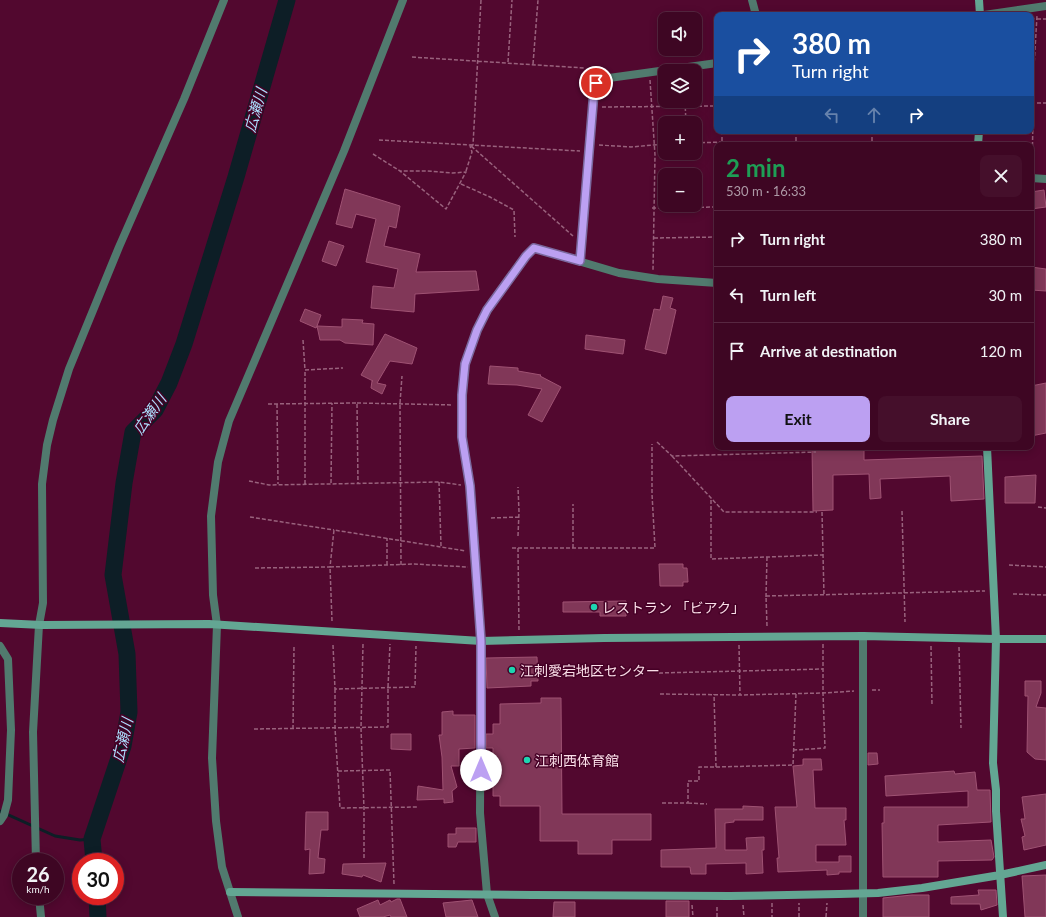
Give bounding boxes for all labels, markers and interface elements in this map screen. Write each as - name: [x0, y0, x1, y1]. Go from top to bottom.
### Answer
- map controls: [658, 12, 702, 212]
- button: sound: [658, 12, 702, 56]
- text: 380 m: [792, 26, 871, 60]
- icon: right: [726, 28, 778, 80]
- text: Turn right: [792, 60, 869, 82]
- button: layers: [658, 64, 702, 108]
- pin: [579, 66, 613, 100]
- icon: arrive: [585, 72, 607, 94]
- water label: 広瀬川: [240, 84, 270, 134]
- icon: left: [821, 104, 843, 126]
- icon: ahead: [863, 104, 885, 126]
- icon: right: [905, 104, 927, 126]
- button: +: [658, 116, 702, 160]
- text: 2 min: [726, 153, 786, 182]
- button: close: [980, 155, 1022, 197]
- button: −: [658, 168, 702, 212]
- text: 530 m · 16:33: [726, 183, 806, 199]
- icon: right: [726, 228, 748, 250]
- text: Turn right: [760, 230, 825, 248]
- text: 380 m: [980, 230, 1022, 248]
- icon: left: [726, 284, 748, 306]
- text: Turn left: [760, 286, 816, 304]
- text: 30 m: [988, 286, 1022, 304]
- icon: arrive: [726, 340, 748, 362]
- text: Arrive at destination: [760, 342, 897, 360]
- text: 120 m: [980, 342, 1022, 360]
- water label: 広瀬川: [129, 389, 170, 438]
- button: Exit: [726, 396, 870, 442]
- button: Share: [878, 396, 1022, 442]
- place label: レストラン 「ビアク」: [602, 599, 745, 616]
- marker: レストラン 「ビアク」: [589, 602, 599, 612]
- place label: 江刺愛宕地区センター: [520, 662, 660, 679]
- marker: 江刺愛宕地区センター: [507, 665, 517, 675]
- water label: 広瀬川: [108, 714, 136, 764]
- position arrow: [460, 749, 502, 791]
- place label: 江刺西体育館: [535, 752, 619, 769]
- marker: 江刺西体育館: [522, 755, 532, 765]
- speed limit sign: 30: [72, 853, 124, 905]
- text: 26: [26, 862, 50, 886]
- text: km/h: [26, 883, 50, 895]

